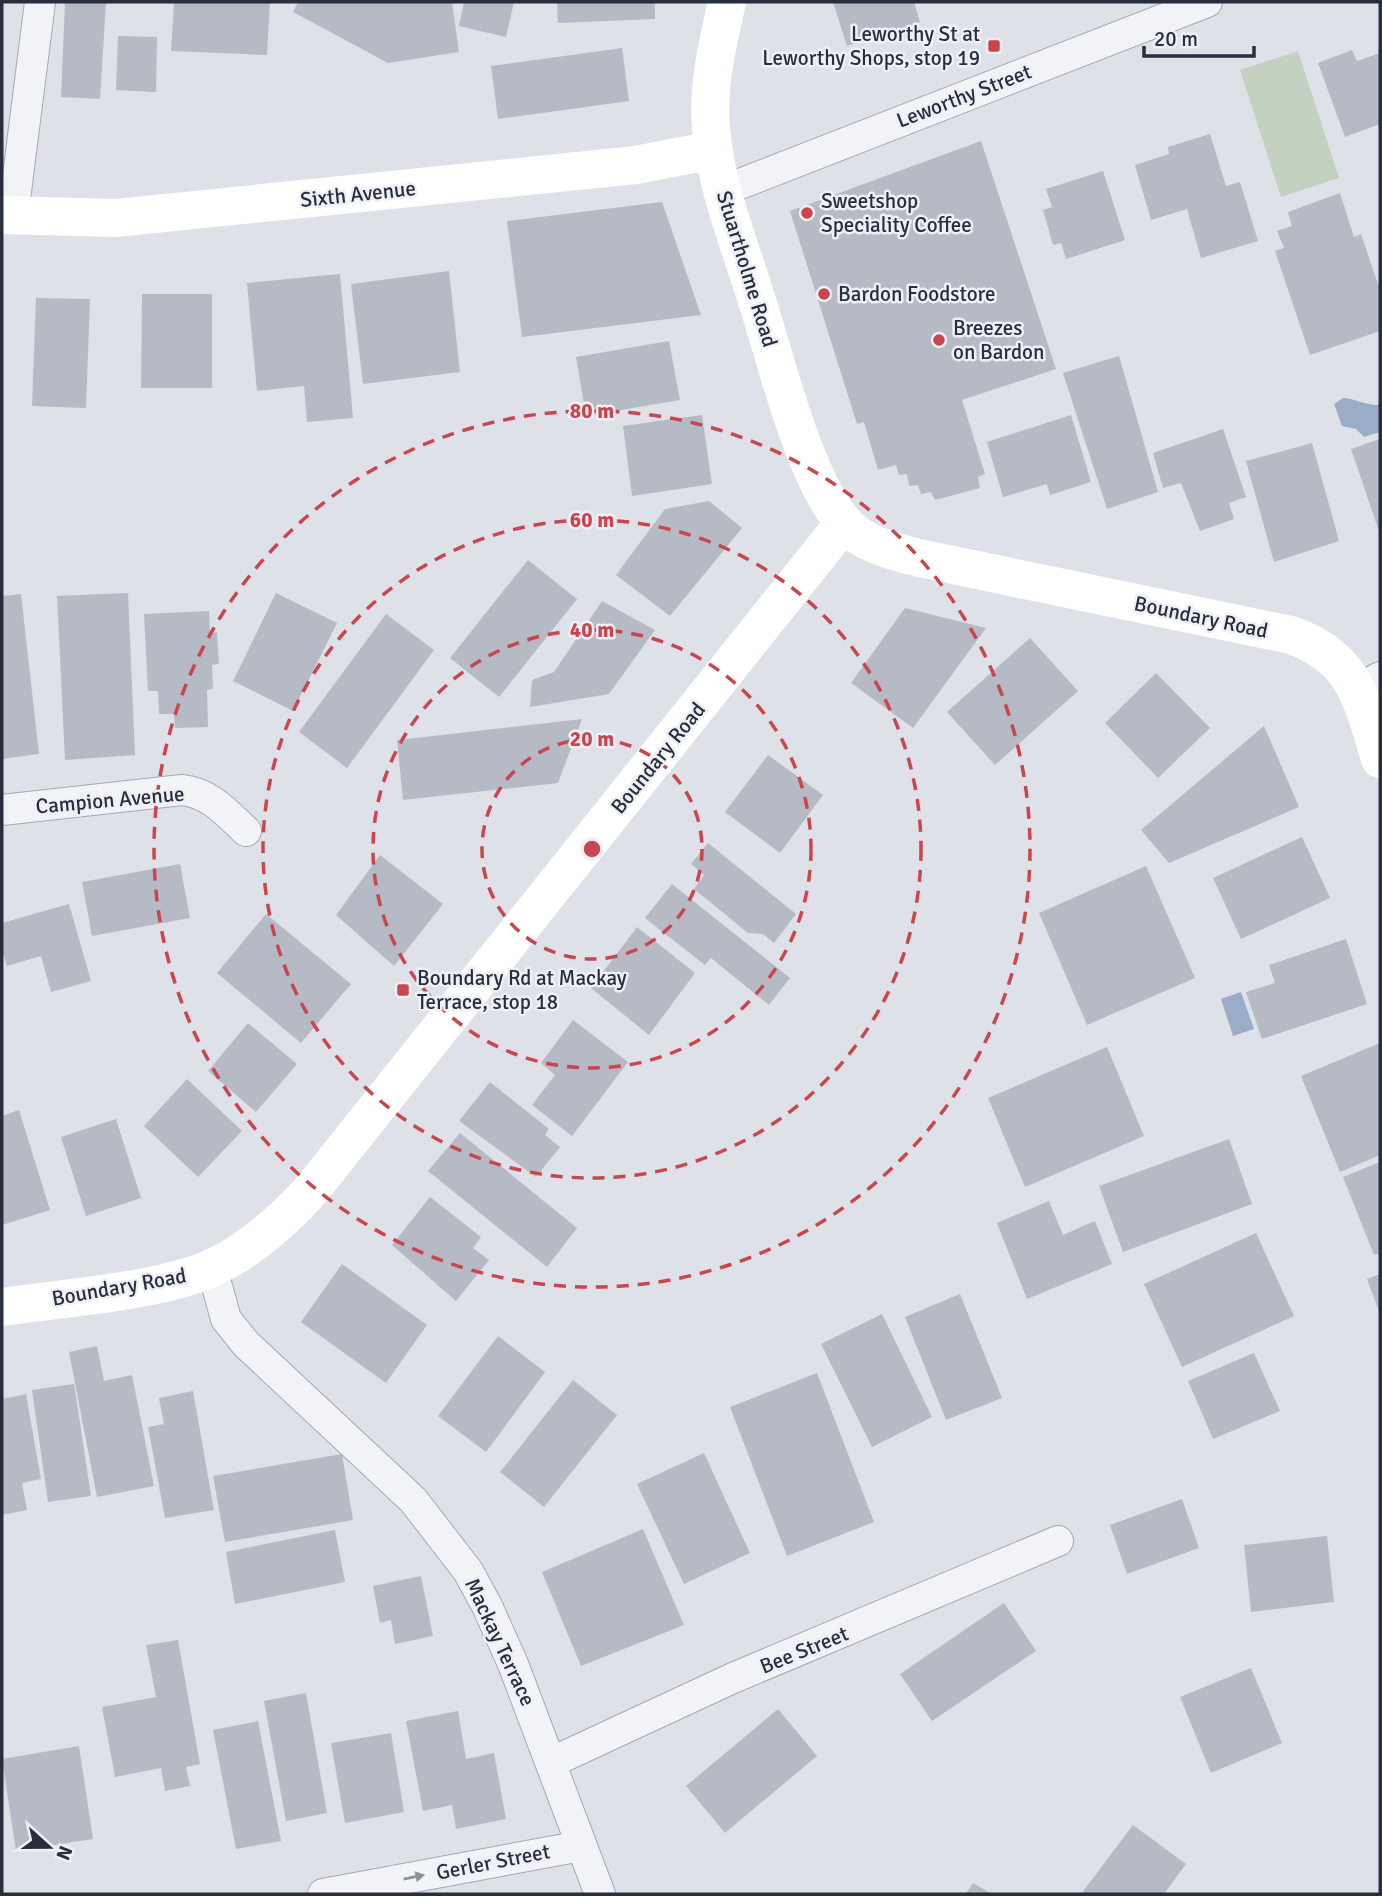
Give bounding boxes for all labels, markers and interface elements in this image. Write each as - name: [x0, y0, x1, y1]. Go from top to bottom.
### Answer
- scale bar: [1144, 14, 1254, 58]
- place label: Leworthy St at Leworthy Shops, stop 19: [762, 21, 980, 71]
- text: 20 m: [1154, 26, 1198, 52]
- marker: Leworthy St at Leworthy Shops, stop 19: [986, 38, 1002, 54]
- street label: Leworthy Street: [893, 58, 1035, 134]
- street label: Sixth Avenue: [299, 175, 417, 213]
- street label: Stuartholme Road: [711, 188, 783, 350]
- place label: Sweetshop Speciality Coffee: [821, 188, 972, 238]
- marker: Sweetshop Speciality Coffee: [799, 205, 815, 221]
- place label: Bardon Foodstore: [838, 281, 995, 307]
- marker: Bardon Foodstore: [816, 286, 832, 302]
- place label: Breezes on Bardon: [953, 315, 1044, 365]
- marker: Breezes on Bardon: [931, 332, 947, 348]
- text: 80 m: [570, 398, 614, 424]
- text: 60 m: [570, 507, 614, 533]
- street label: Boundary Road: [1132, 590, 1270, 644]
- text: 40 m: [570, 617, 614, 643]
- street label: Boundary Road: [605, 697, 711, 819]
- text: 20 m: [570, 726, 614, 752]
- street label: Campion Avenue: [34, 781, 186, 819]
- centre of rings: [580, 837, 604, 861]
- place label: Boundary Rd at Mackay Terrace, stop 18: [417, 965, 627, 1015]
- marker: Boundary Rd at Mackay Terrace, stop 18: [395, 982, 411, 998]
- street label: Boundary Road: [50, 1262, 188, 1312]
- street label: Mackay Terrace: [459, 1574, 541, 1710]
- street label: Bee Street: [756, 1621, 852, 1679]
- north arrow: [14, 1812, 84, 1882]
- street label: Gerler Street: [434, 1838, 552, 1886]
- text: N: [50, 1842, 78, 1863]
- one-way arrow: [403, 1871, 425, 1882]

